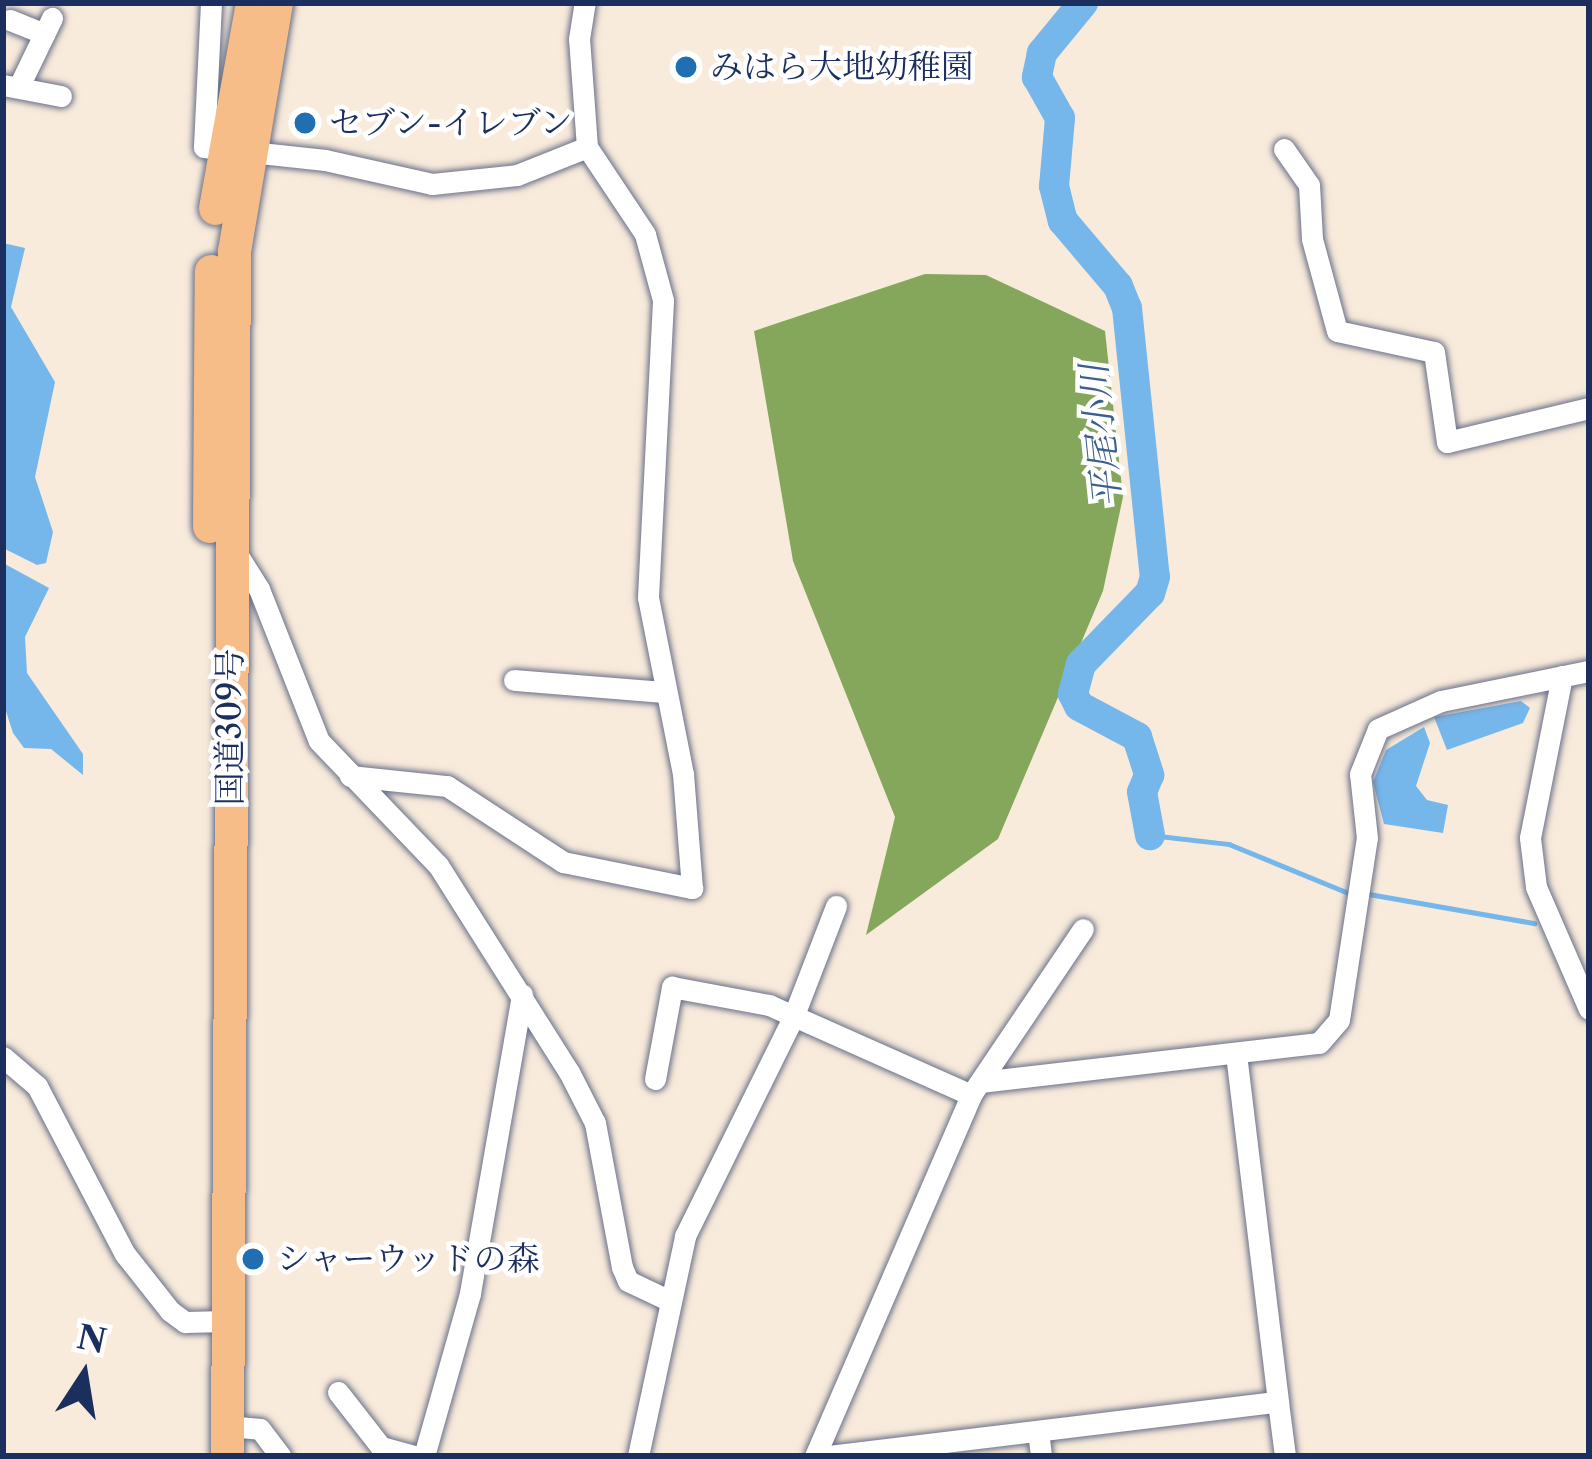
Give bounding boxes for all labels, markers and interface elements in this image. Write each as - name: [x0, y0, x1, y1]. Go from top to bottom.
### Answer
- place label: みはら大地幼稚園: [710, 47, 974, 87]
- marker: みはら大地幼稚園: [673, 54, 699, 80]
- place label: セブン-イレブン: [329, 103, 575, 143]
- marker: セブン-イレブン: [292, 110, 318, 136]
- water label: 平尾小川: [1072, 362, 1130, 510]
- street label: 国道309号: [210, 648, 250, 806]
- place label: シャーウッドの森: [277, 1239, 541, 1279]
- marker: シャーウッドの森: [240, 1246, 266, 1272]
- north arrow: [24, 1315, 144, 1435]
- text: N: [73, 1316, 110, 1362]

